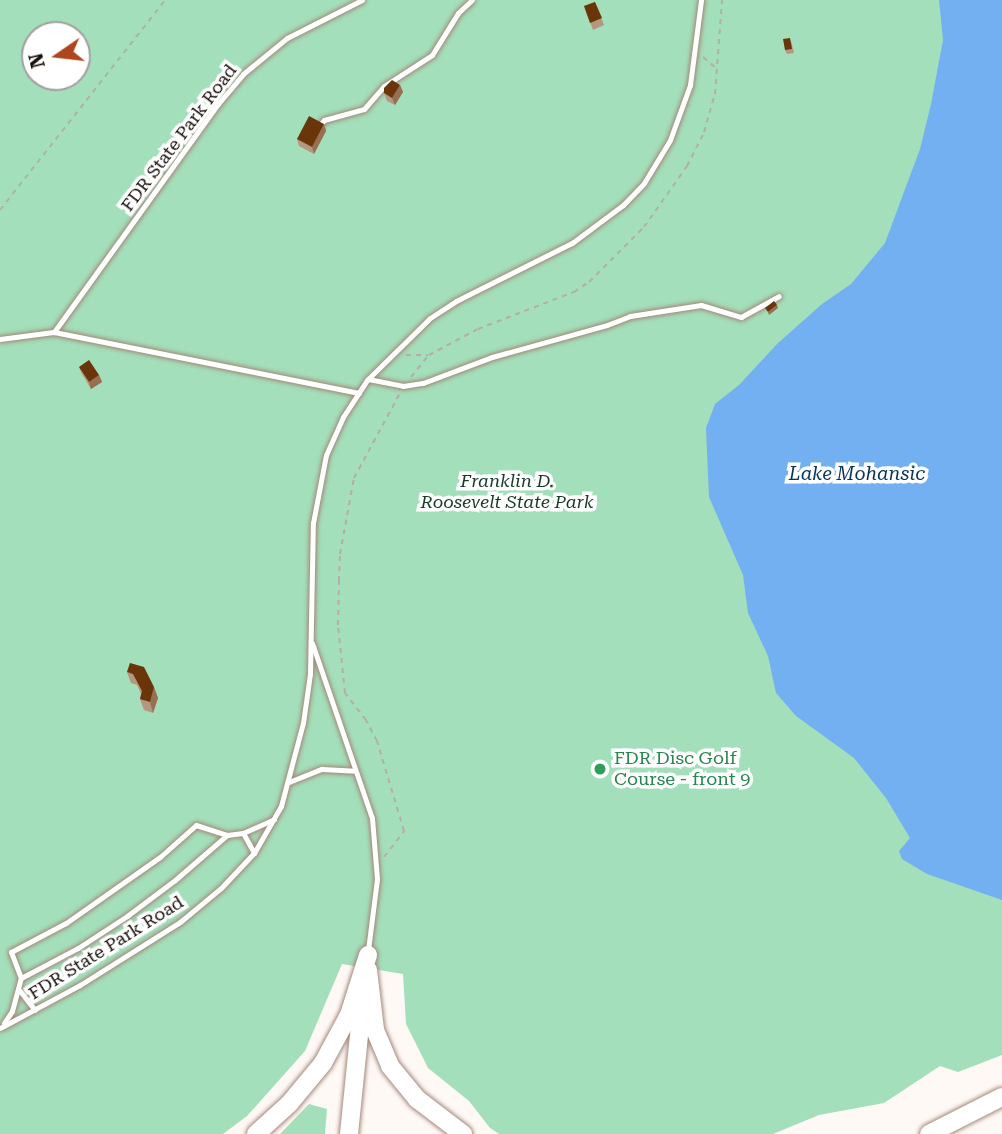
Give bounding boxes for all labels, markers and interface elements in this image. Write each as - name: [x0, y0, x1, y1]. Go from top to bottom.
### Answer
- north arrow: [21, 21, 91, 91]
- text: N: [24, 51, 50, 71]
- street label: FDR State Park Road: [117, 60, 241, 216]
- water label: Lake Mohansic: [789, 463, 925, 485]
- park label: Franklin D. Roosevelt State Park: [421, 471, 593, 514]
- place label: FDR Disc Golf Course - front 9: [614, 748, 750, 790]
- marker: FDR Disc Golf Course - front 9: [592, 761, 608, 777]
- street label: FDR State Park Road: [25, 892, 187, 1004]

